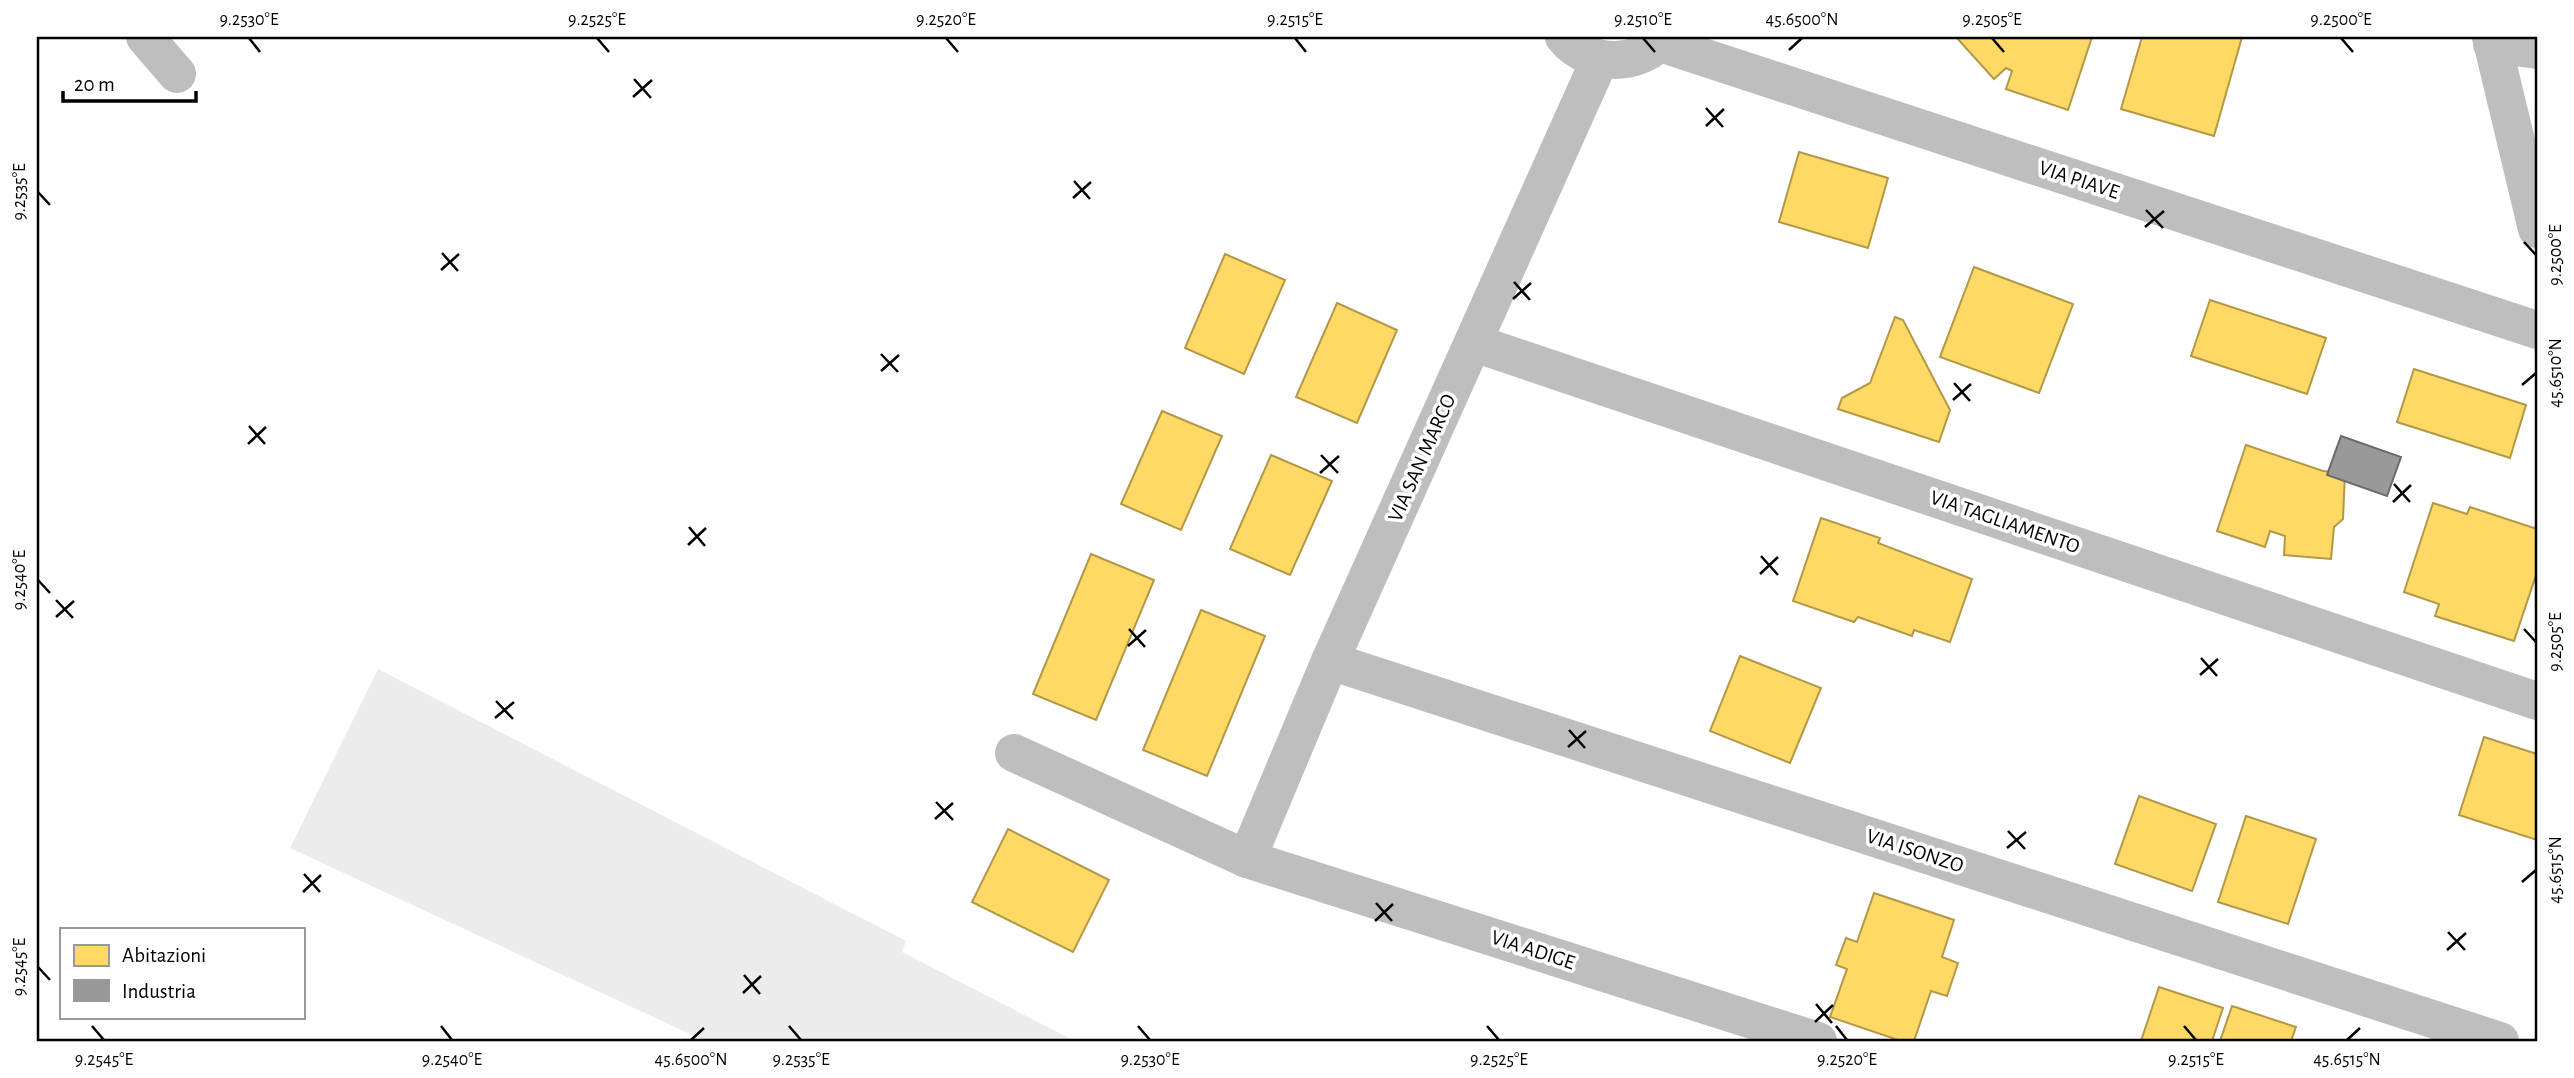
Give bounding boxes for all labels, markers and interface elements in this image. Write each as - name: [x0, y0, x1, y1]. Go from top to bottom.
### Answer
- text: 9.2530°E: [219, 11, 279, 29]
- text: 9.2525°E: [568, 11, 626, 29]
- text: 9.2520°E: [916, 11, 976, 29]
- text: 9.2515°E: [1267, 11, 1323, 29]
- text: 9.2510°E: [1614, 11, 1672, 29]
- text: 45.6500°N: [1766, 11, 1838, 29]
- text: 9.2505°E: [1962, 11, 2022, 29]
- text: 9.2500°E: [2310, 11, 2372, 29]
- scale bar: [63, 60, 196, 104]
- text: 20 m: [74, 74, 115, 95]
- street label: VIA PIAVE: [2036, 157, 2122, 203]
- text: 9.2535°E: [11, 163, 29, 221]
- text: 9.2500°E: [2547, 224, 2565, 286]
- text: 45.6510°N: [2547, 338, 2565, 408]
- street label: VIA SAN MARCO: [1384, 391, 1460, 525]
- street label: VIA TAGLIAMENTO: [1928, 487, 2082, 557]
- text: 9.2540°E: [11, 549, 29, 610]
- text: 9.2505°E: [2547, 612, 2565, 672]
- street label: VIA ISONZO: [1864, 825, 1966, 877]
- text: 45.6515°N: [2547, 836, 2565, 904]
- street label: VIA ADIGE: [1488, 927, 1578, 973]
- legend: [60, 928, 304, 1018]
- text: 9.2545°E: [11, 937, 29, 996]
- text: Abitazioni: [122, 945, 206, 966]
- text: Industria: [122, 981, 196, 1002]
- text: 9.2545°E: [75, 1051, 134, 1069]
- text: 9.2540°E: [422, 1051, 483, 1069]
- text: 45.6500°N: [655, 1051, 727, 1069]
- text: 9.2535°E: [772, 1051, 830, 1069]
- text: 9.2530°E: [1120, 1051, 1180, 1069]
- text: 9.2525°E: [1470, 1051, 1528, 1069]
- text: 9.2520°E: [1817, 1051, 1877, 1069]
- text: 9.2515°E: [2168, 1051, 2224, 1069]
- text: 45.6515°N: [2313, 1051, 2381, 1069]

